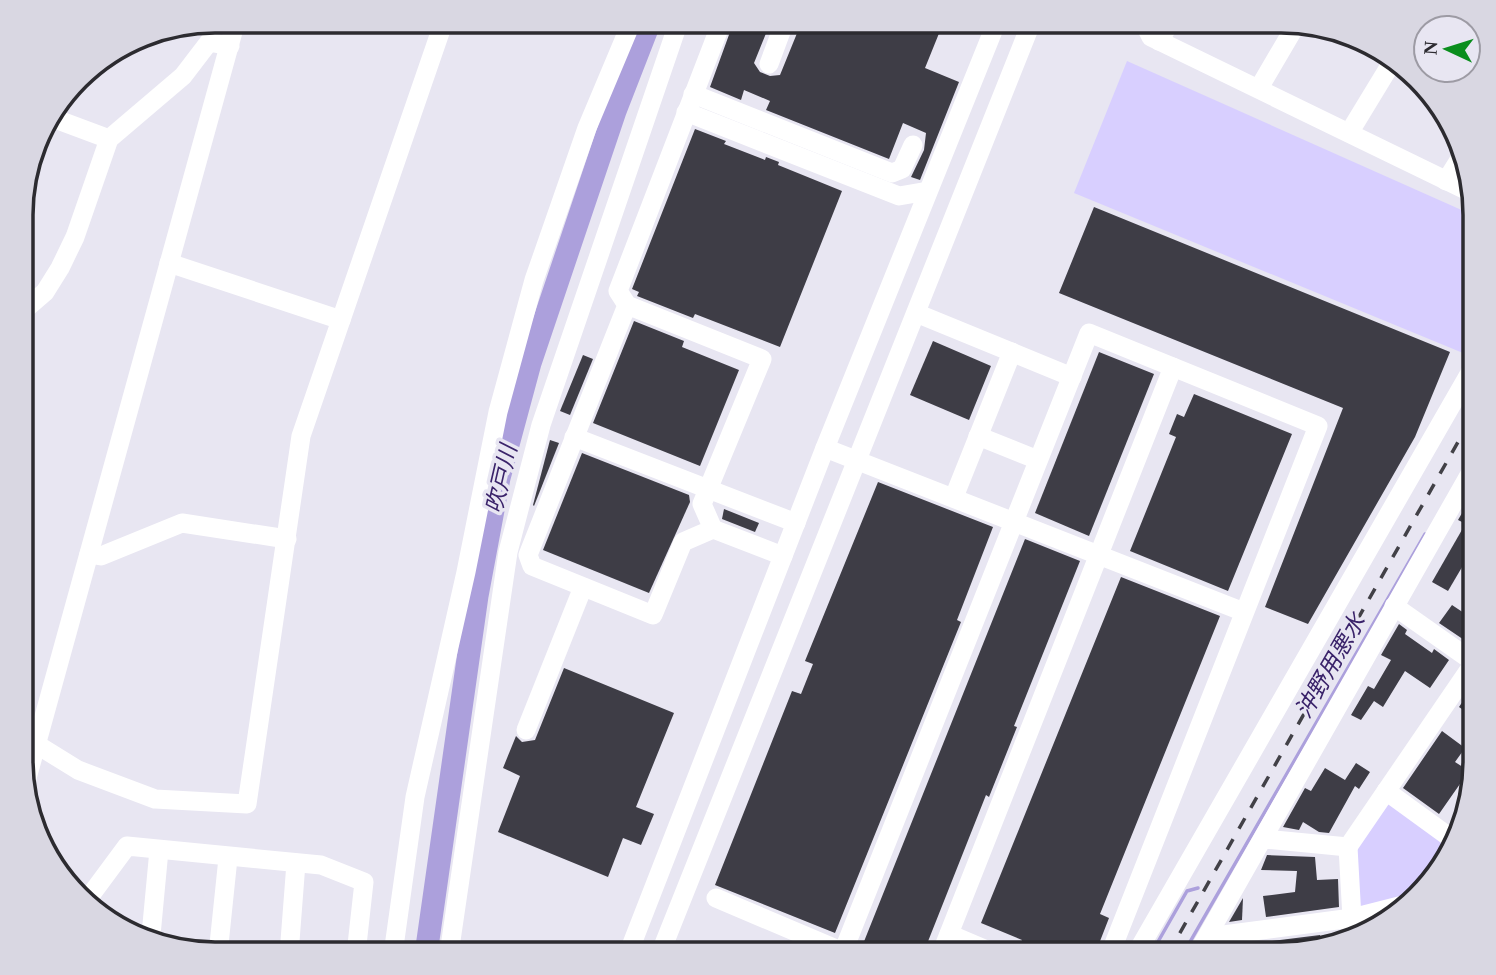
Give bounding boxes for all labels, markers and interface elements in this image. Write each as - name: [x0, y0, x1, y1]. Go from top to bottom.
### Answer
- north arrow: [1412, 14, 1482, 84]
- text: N: [1420, 40, 1442, 55]
- water label: 吹戸川: [482, 440, 522, 516]
- water label: 沖野用悪水: [1291, 608, 1372, 722]

